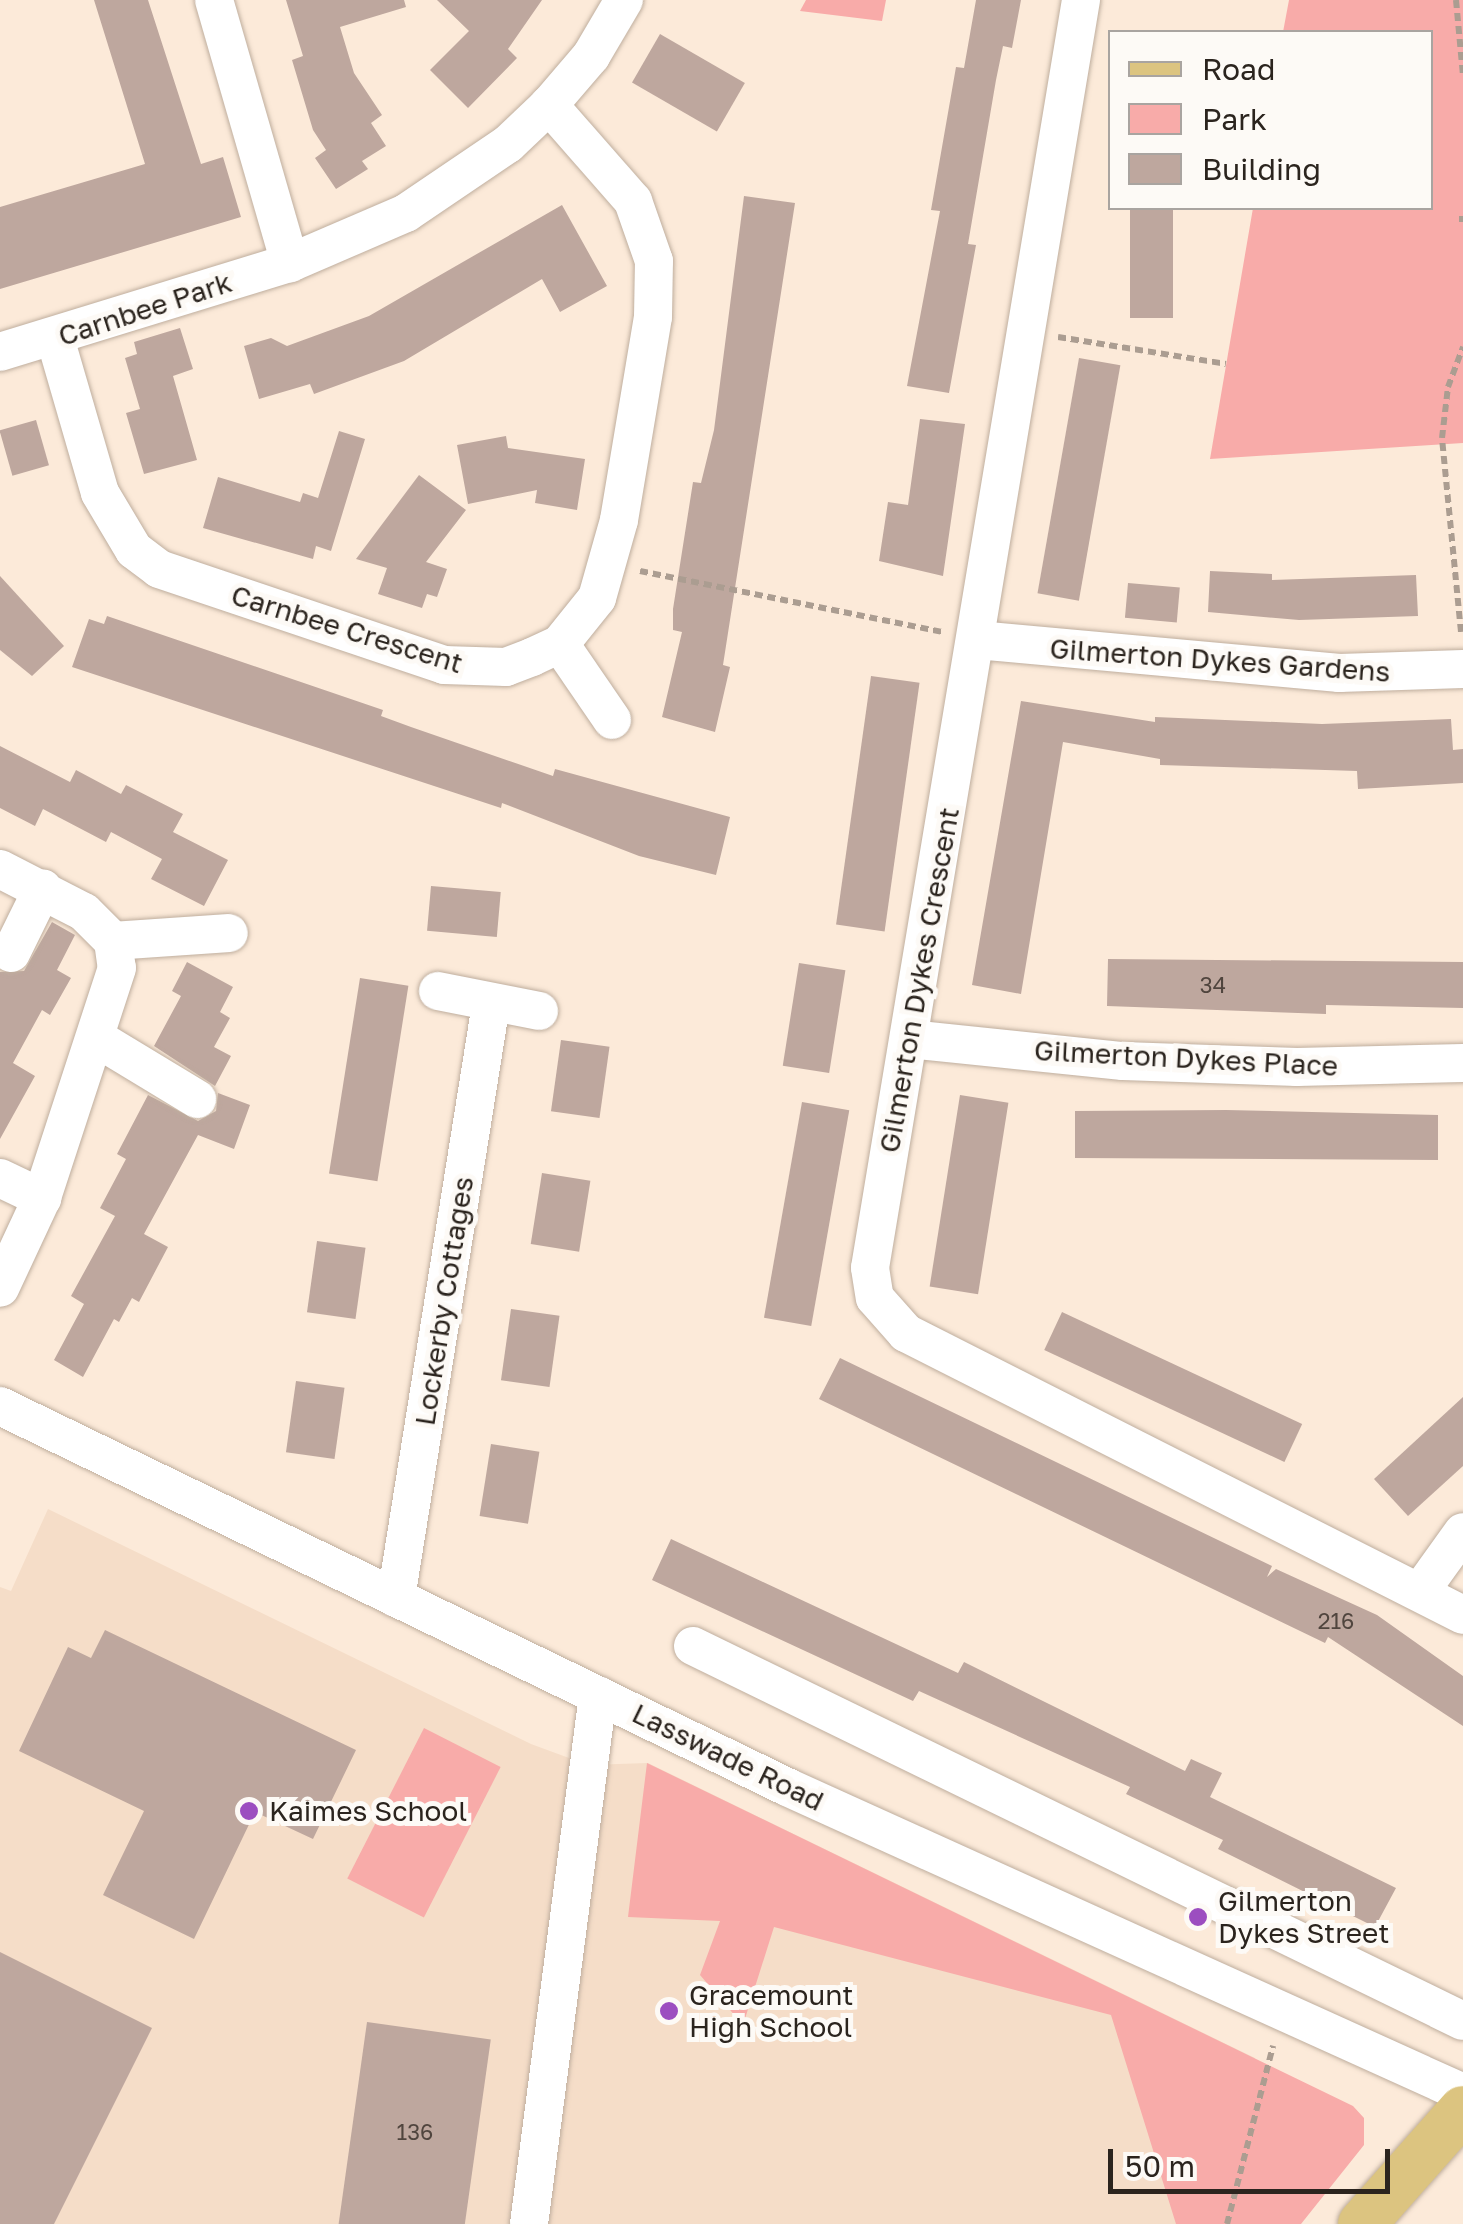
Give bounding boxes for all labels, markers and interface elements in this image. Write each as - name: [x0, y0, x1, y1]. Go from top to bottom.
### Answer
- legend: [1108, 30, 1433, 210]
- text: Road: [1202, 51, 1276, 87]
- text: Park: [1202, 101, 1267, 137]
- text: Building: [1202, 151, 1321, 187]
- street label: Carnbee Park: [54, 265, 236, 353]
- street label: Carnbee Crescent: [227, 578, 467, 680]
- street label: Gilmerton Dykes Gardens: [1049, 631, 1391, 689]
- street label: Gilmerton Dykes Crescent: [872, 805, 966, 1155]
- house number: 34: [1200, 972, 1226, 998]
- street label: Gilmerton Dykes Place: [1033, 1033, 1339, 1083]
- street label: Lockerby Cottages: [408, 1174, 480, 1428]
- house number: 216: [1318, 1608, 1354, 1634]
- street label: Lasswade Road: [627, 1696, 829, 1818]
- place label: Kaimes School: [269, 1794, 467, 1828]
- marker: Kaimes School: [238, 1800, 260, 1822]
- place label: Gilmerton Dykes Street: [1218, 1884, 1389, 1950]
- marker: Gilmerton Dykes Street: [1187, 1906, 1209, 1928]
- place label: Gracemount High School: [689, 1978, 853, 2044]
- marker: Gracemount High School: [658, 2000, 680, 2022]
- house number: 136: [397, 2119, 433, 2145]
- scale bar: [1113, 2129, 1396, 2191]
- text: 50 m: [1125, 2148, 1195, 2184]

